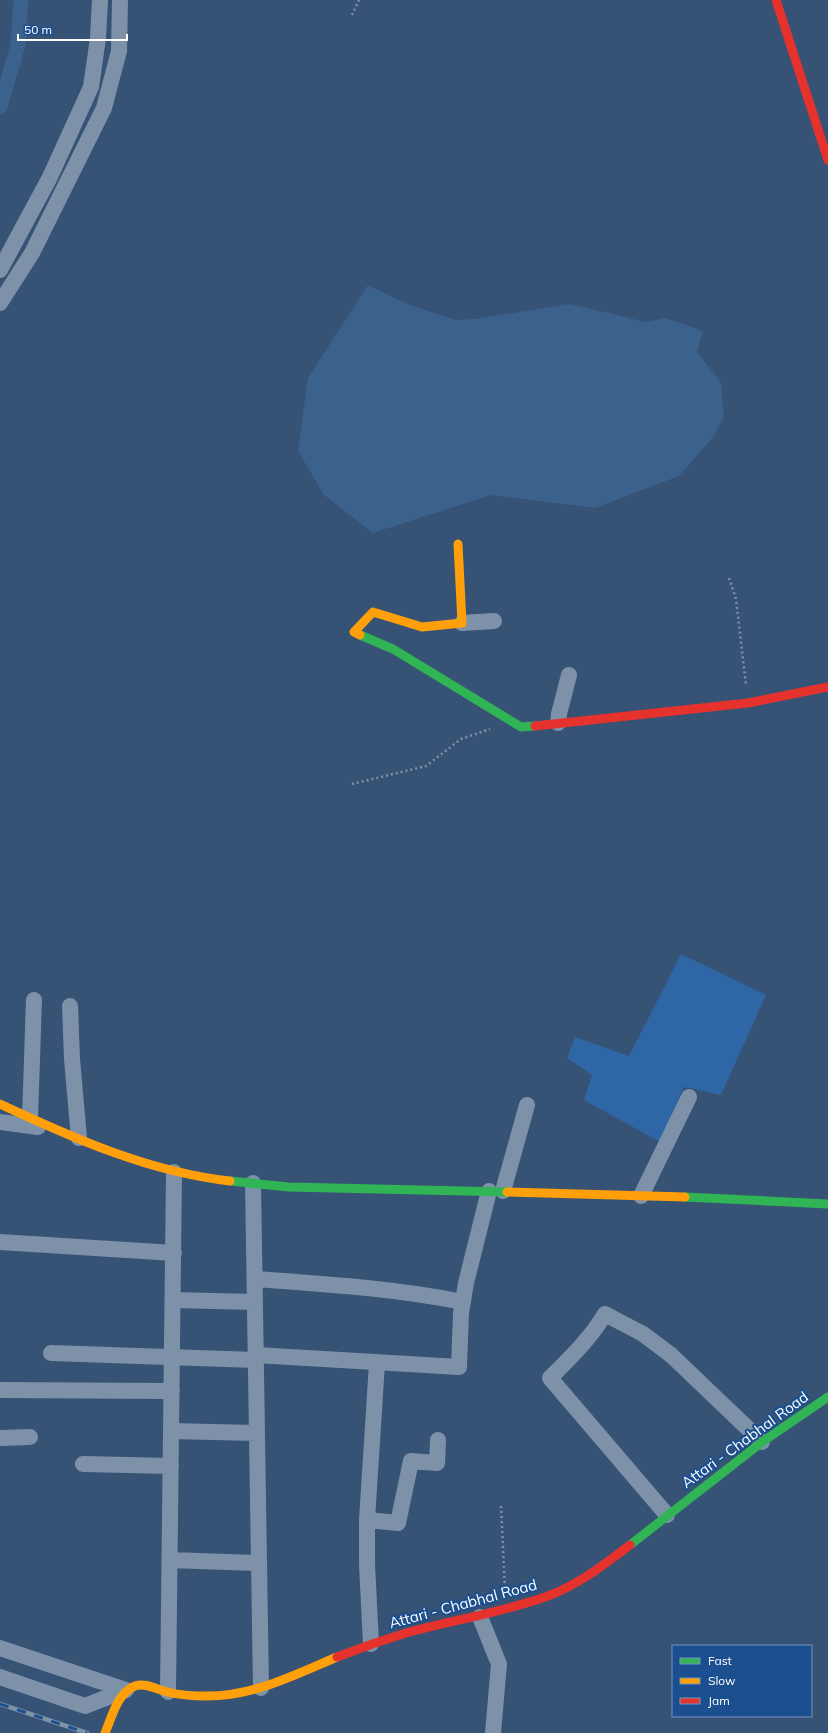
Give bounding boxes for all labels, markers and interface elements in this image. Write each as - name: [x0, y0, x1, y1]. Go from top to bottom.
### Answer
- scale bar: [18, 16, 127, 42]
- text: 50 m: [24, 22, 52, 37]
- street label: Attari - Chabhal Road: [677, 1387, 812, 1492]
- street label: Attari - Chabhal Road: [387, 1575, 539, 1632]
- legend: [672, 1645, 812, 1717]
- text: Fast: [708, 1653, 732, 1668]
- text: Slow: [708, 1673, 736, 1688]
- text: Jam: [708, 1693, 730, 1708]

